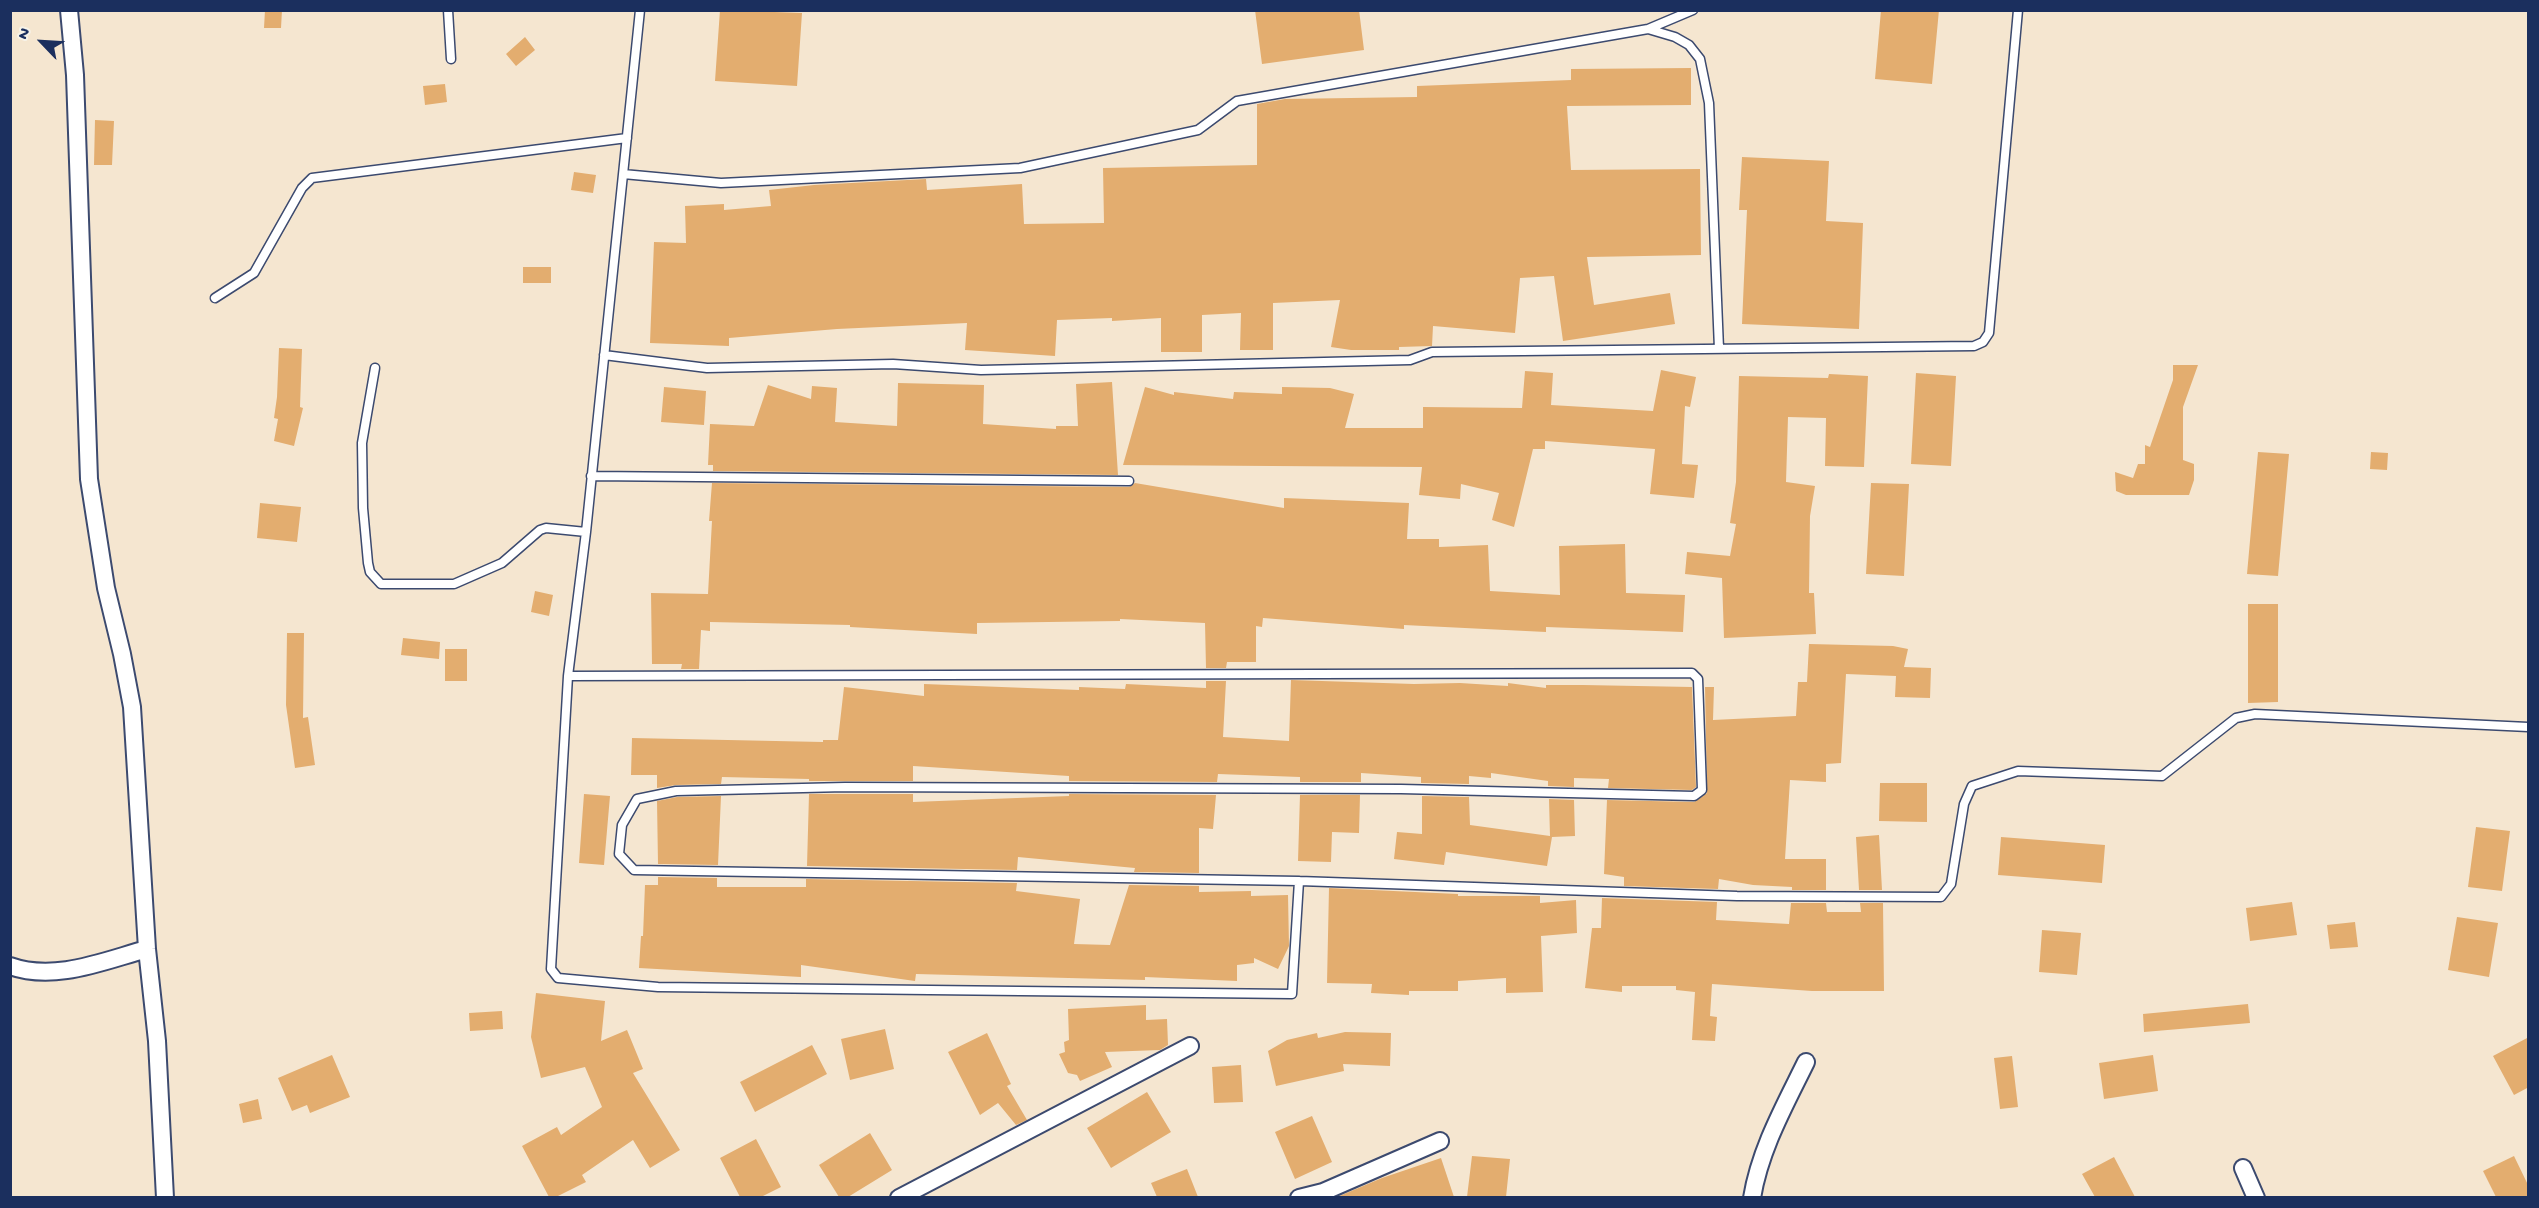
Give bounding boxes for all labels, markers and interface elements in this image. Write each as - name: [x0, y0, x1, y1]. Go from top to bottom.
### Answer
- north arrow: [12, 12, 72, 72]
- text: N: [14, 25, 36, 43]

